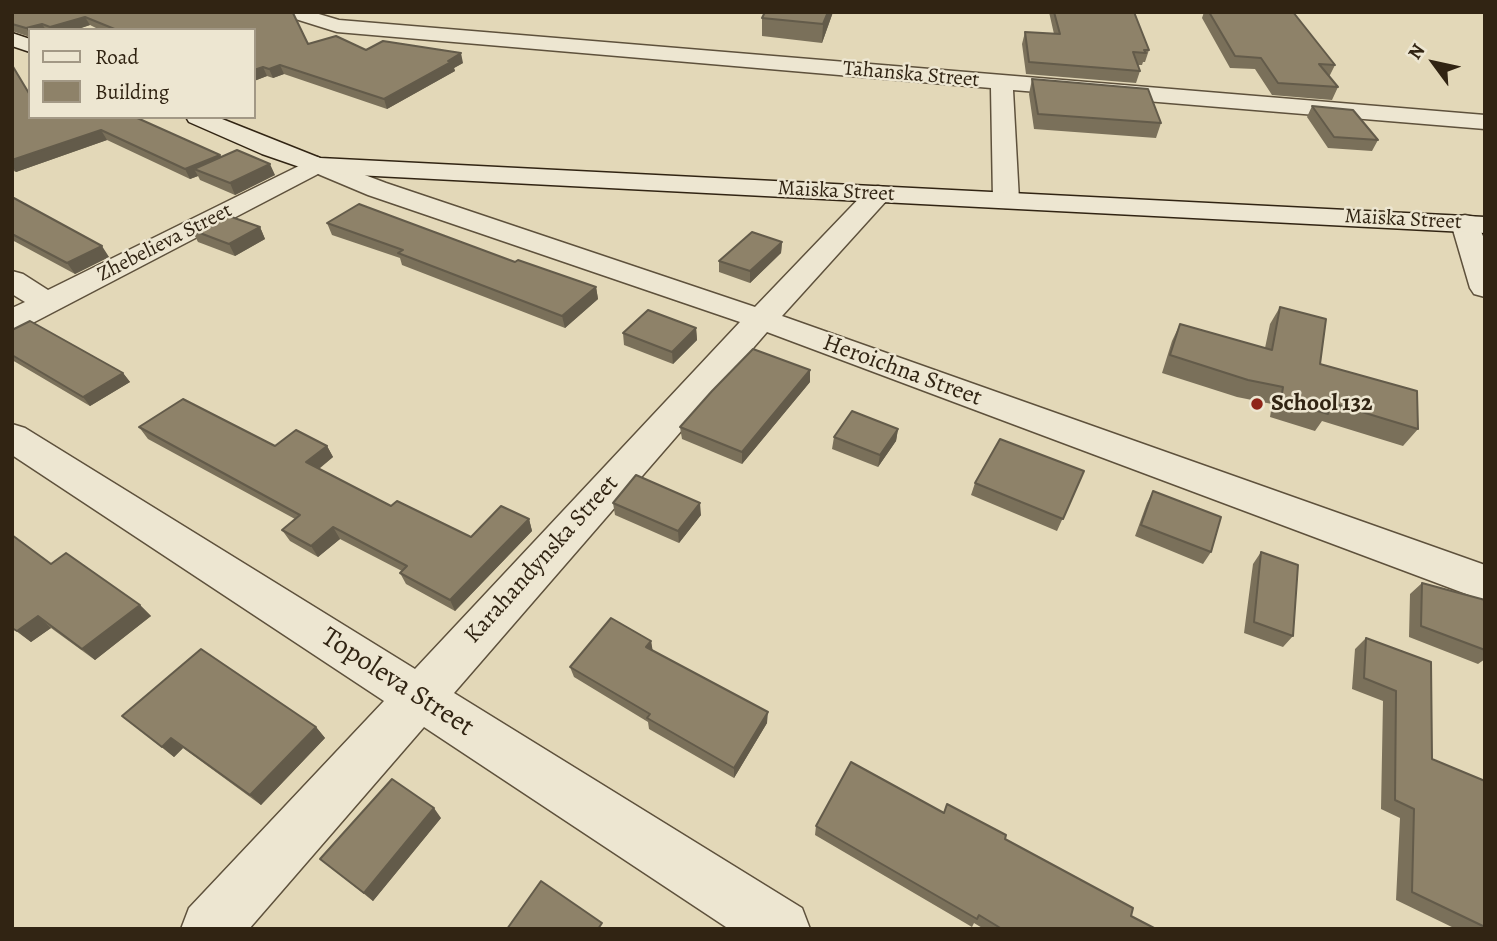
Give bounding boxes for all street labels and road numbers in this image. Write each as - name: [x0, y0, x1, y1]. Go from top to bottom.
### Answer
- street label: Tahanska Street: [842, 56, 980, 94]
- street label: Maiska Street: [777, 176, 895, 208]
- street label: Zhebelieva Street: [93, 198, 237, 288]
- street label: Maiska Street: [1344, 204, 1462, 236]
- street label: Heroichna Street: [819, 329, 985, 413]
- street label: Karahandynska Street: [459, 470, 625, 650]
- street label: Topoleva Street: [314, 621, 480, 745]

